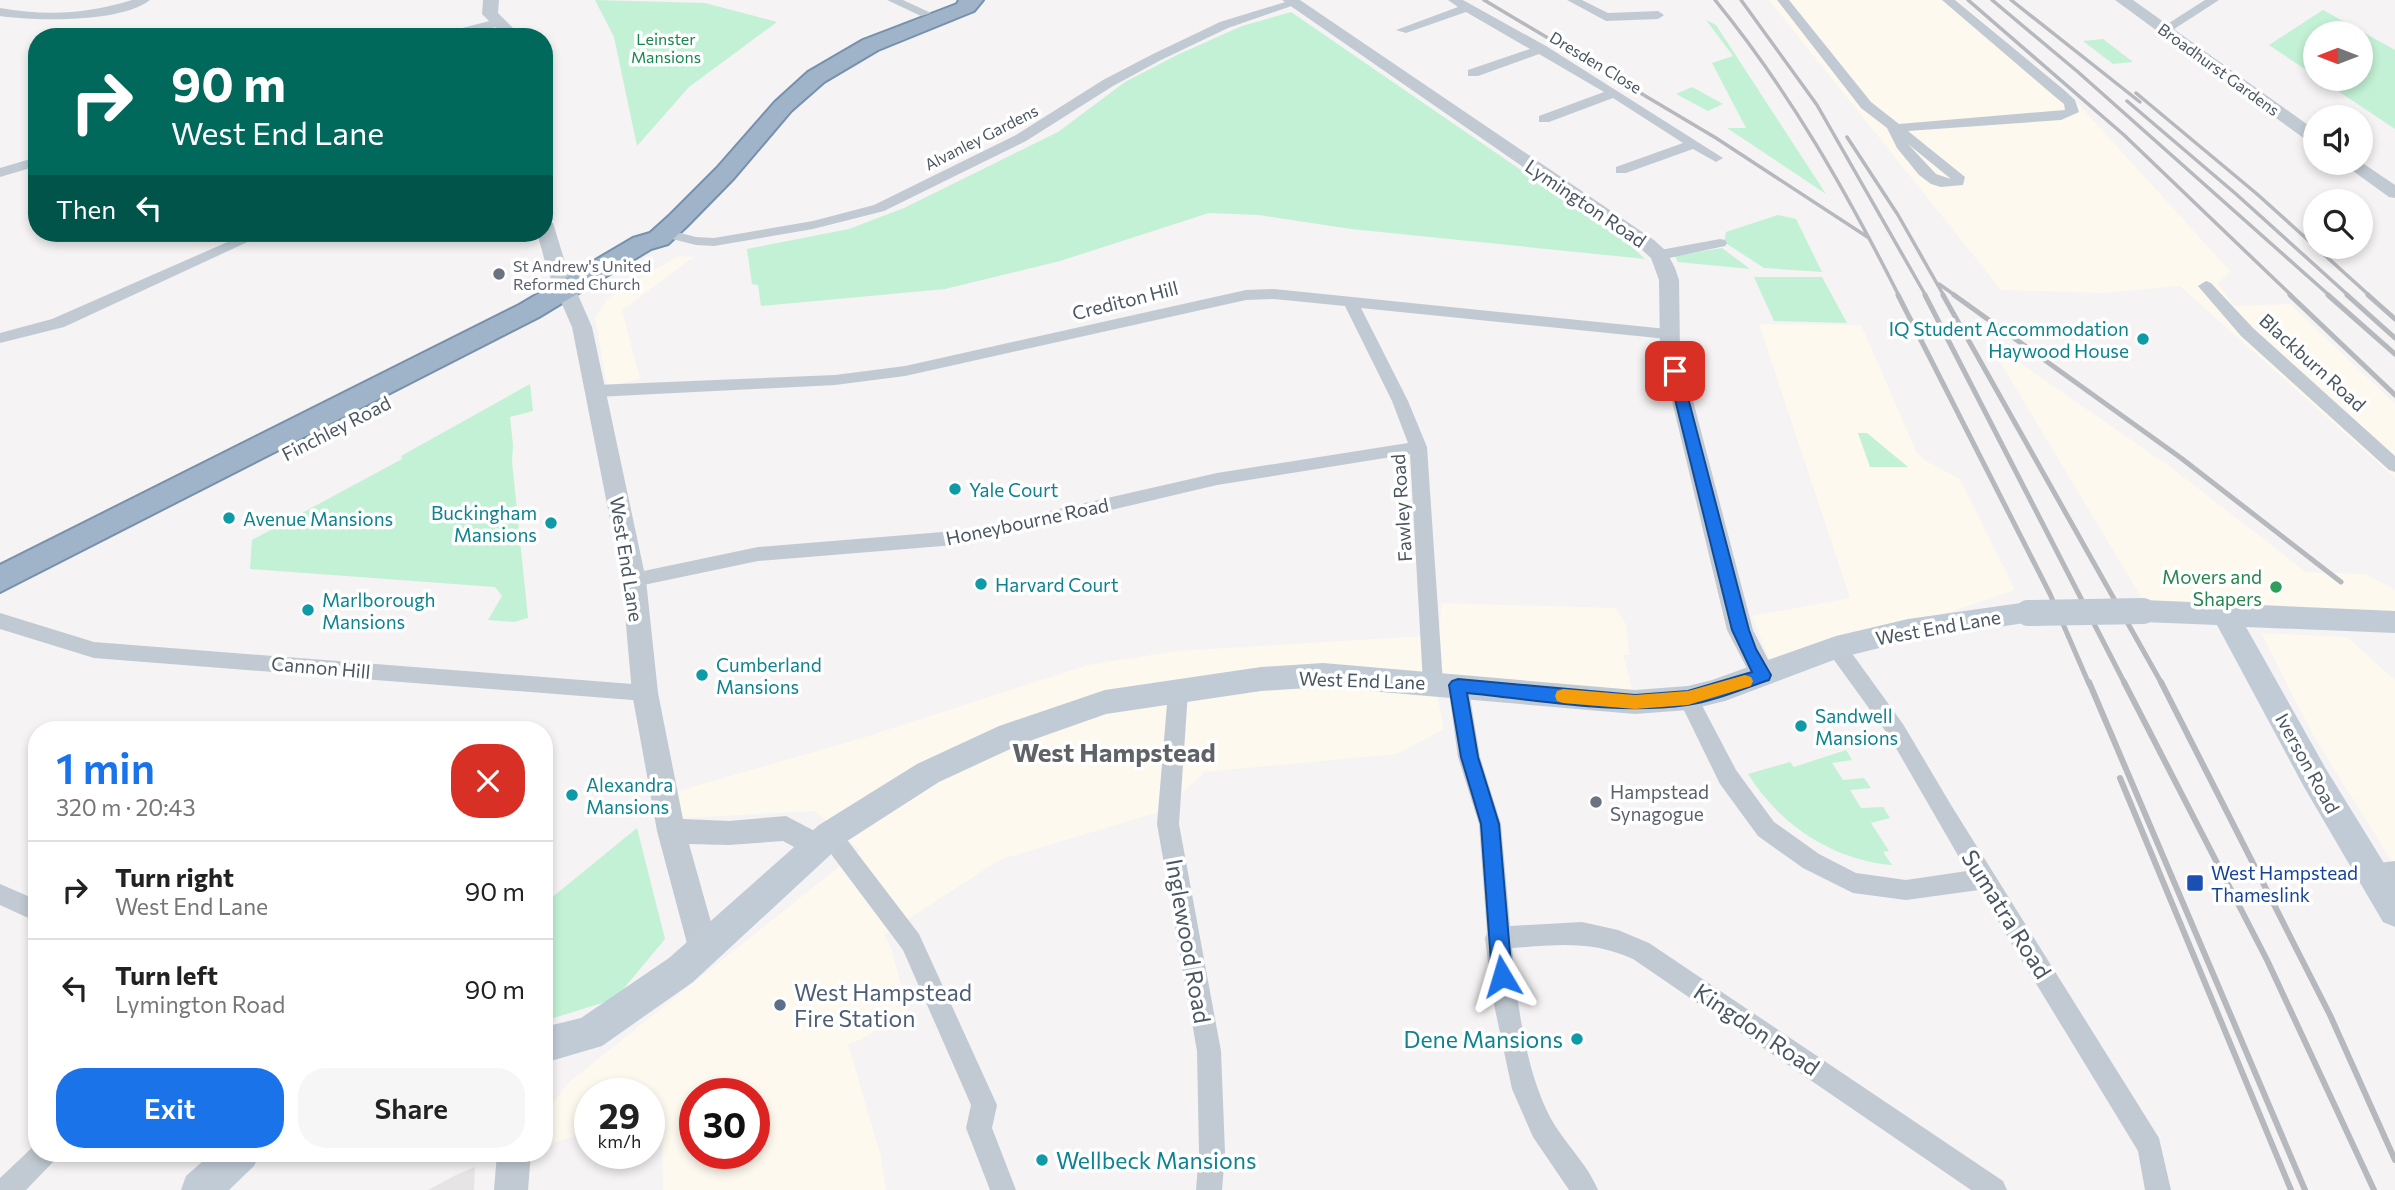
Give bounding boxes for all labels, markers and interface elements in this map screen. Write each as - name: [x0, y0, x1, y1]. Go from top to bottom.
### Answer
- street label: Broadhurst Gardens: [2155, 19, 2283, 119]
- north arrow: [2303, 21, 2373, 91]
- map controls: [2303, 21, 2373, 259]
- street label: Dresden Close: [1547, 27, 1645, 97]
- park label: Leinster Mansions: [631, 29, 701, 66]
- text: 90 m: [171, 52, 286, 112]
- icon: right: [56, 56, 147, 147]
- street label: Alvanley Gardens: [921, 100, 1041, 174]
- button: sound: [2303, 105, 2373, 175]
- text: West End Lane: [171, 112, 384, 152]
- street label: Lymington Road: [1521, 154, 1651, 252]
- icon: left: [130, 189, 168, 227]
- button: search: [2303, 189, 2373, 259]
- text: Then: [56, 193, 116, 224]
- place label: St Andrew's United Reformed Church: [513, 256, 651, 293]
- marker: St Andrew's United Reformed Church: [491, 266, 507, 282]
- street label: Crediton Hill: [1070, 276, 1180, 324]
- street label: Blackburn Road: [2255, 308, 2371, 416]
- place label: IQ Student Accommodation Haywood House: [1889, 317, 2129, 362]
- marker: IQ Student Accommodation Haywood House: [2135, 331, 2151, 347]
- pin: [1645, 341, 1705, 401]
- icon: arrive: [1656, 352, 1694, 390]
- street label: Finchley Road: [278, 391, 394, 465]
- street label: Fawley Road: [1386, 453, 1416, 563]
- place label: Yale Court: [969, 478, 1058, 501]
- marker: Yale Court: [947, 481, 963, 497]
- street label: Honeybourne Road: [944, 493, 1110, 549]
- street label: West End Lane: [606, 495, 648, 623]
- place label: Buckingham Mansions: [431, 501, 537, 546]
- place label: Avenue Mansions: [243, 507, 393, 530]
- marker: Avenue Mansions: [221, 510, 237, 526]
- marker: Buckingham Mansions: [543, 515, 559, 531]
- place label: Movers and Shapers: [2162, 565, 2262, 610]
- place label: Harvard Court: [995, 573, 1119, 596]
- marker: Harvard Court: [973, 576, 989, 592]
- marker: Movers and Shapers: [2268, 579, 2284, 595]
- place label: Marlborough Mansions: [322, 588, 435, 633]
- marker: Marlborough Mansions: [300, 602, 316, 618]
- street label: West End Lane: [1874, 605, 2002, 649]
- street label: Cannon Hill: [270, 651, 372, 683]
- place label: Cumberland Mansions: [716, 653, 822, 698]
- street label: West End Lane: [1298, 666, 1426, 694]
- marker: Cumberland Mansions: [694, 667, 710, 683]
- place label: Sandwell Mansions: [1815, 704, 1898, 749]
- street label: Iverson Road: [2271, 709, 2345, 817]
- marker: Sandwell Mansions: [1793, 718, 1809, 734]
- district label: West Hampstead: [1012, 736, 1216, 767]
- text: 1 min: [56, 741, 155, 793]
- button: close: [451, 744, 525, 818]
- place label: Alexandra Mansions: [586, 773, 673, 818]
- place label: Hampstead Synagogue: [1610, 780, 1709, 825]
- marker: Alexandra Mansions: [564, 787, 580, 803]
- text: 320 m · 20:43: [56, 793, 196, 821]
- marker: Hampstead Synagogue: [1588, 794, 1604, 810]
- street label: Sumatra Road: [1956, 844, 2058, 984]
- street label: Inglewood Road: [1161, 857, 1217, 1025]
- text: Turn right: [115, 861, 234, 892]
- place label: West Hampstead Thameslink: [2211, 861, 2358, 906]
- icon: right: [56, 871, 94, 909]
- marker: West Hampstead Thameslink: [2185, 873, 2205, 893]
- text: 90 m: [465, 875, 525, 906]
- text: West End Lane: [115, 892, 268, 920]
- position arrow: [1465, 939, 1539, 1013]
- text: Turn left: [115, 959, 218, 990]
- icon: left: [56, 969, 94, 1007]
- text: 90 m: [465, 973, 525, 1004]
- street label: Kingdon Road: [1689, 977, 1825, 1081]
- place label: West Hampstead Fire Station: [794, 978, 972, 1032]
- text: Lymington Road: [115, 990, 285, 1018]
- marker: West Hampstead Fire Station: [772, 997, 788, 1013]
- place label: Dene Mansions: [1403, 1025, 1563, 1053]
- marker: Dene Mansions: [1569, 1031, 1585, 1047]
- button: Exit: [56, 1068, 284, 1148]
- button: Share: [298, 1068, 525, 1148]
- speed limit sign: 30: [679, 1078, 770, 1169]
- text: 29: [599, 1093, 640, 1136]
- text: km/h: [598, 1130, 641, 1152]
- place label: Wellbeck Mansions: [1056, 1146, 1256, 1174]
- marker: Wellbeck Mansions: [1034, 1152, 1050, 1168]

